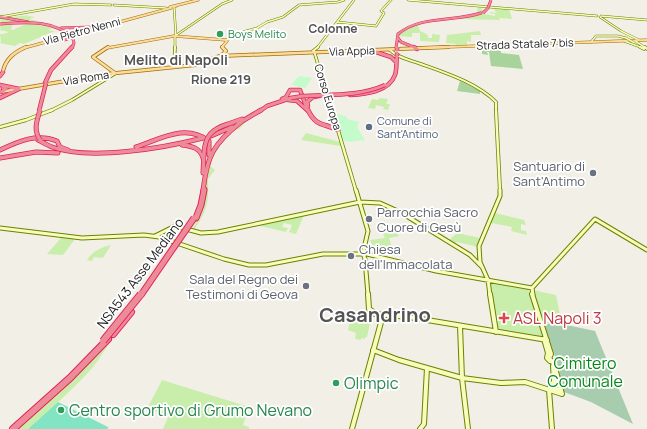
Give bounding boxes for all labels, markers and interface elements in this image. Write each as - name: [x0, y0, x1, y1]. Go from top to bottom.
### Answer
- street label: Via Pietro Nenni: [42, 13, 122, 48]
- district label: Colonne: [308, 20, 358, 37]
- place label: Boys Melito: [228, 26, 287, 41]
- marker: Boys Melito: [215, 29, 225, 39]
- street label: Strada Statale 7 bis: [476, 34, 574, 53]
- street label: Via Appia: [329, 42, 375, 59]
- district label: Melito di Napoli: [124, 50, 228, 69]
- street label: Corso Europa: [311, 62, 346, 132]
- street label: Via Roma: [62, 66, 110, 89]
- district label: Rione 219: [191, 70, 251, 88]
- place label: Comune di Sant'Antimo: [377, 113, 439, 141]
- marker: Comune di Sant'Antimo: [364, 122, 374, 132]
- place label: Santuario di Sant'Antimo: [513, 157, 585, 190]
- marker: Santuario di Sant'Antimo: [588, 168, 598, 178]
- place label: Parrocchia Sacro Cuore di Gesù: [377, 203, 478, 236]
- street label: NSA543 Asse Mediano: [92, 214, 188, 332]
- marker: Parrocchia Sacro Cuore di Gesù: [364, 214, 374, 224]
- place label: Chiesa dell'Immacolata: [359, 240, 452, 273]
- marker: Chiesa dell'Immacolata: [346, 251, 356, 261]
- place label: Sala del Regno dei Testimoni di Geova: [186, 270, 298, 303]
- marker: Sala del Regno dei Testimoni di Geova: [301, 281, 311, 291]
- district label: Casandrino: [319, 301, 431, 328]
- place label: ASL Napoli 3: [513, 307, 602, 329]
- marker: ASL Napoli 3: [498, 312, 510, 324]
- park label: Cimitero Comunale: [547, 352, 623, 392]
- place label: Olimpic: [344, 372, 399, 394]
- marker: Olimpic: [331, 378, 341, 388]
- place label: Centro sportivo di Grumo Nevano: [69, 399, 312, 421]
- marker: Centro sportivo di Grumo Nevano: [56, 405, 66, 415]

